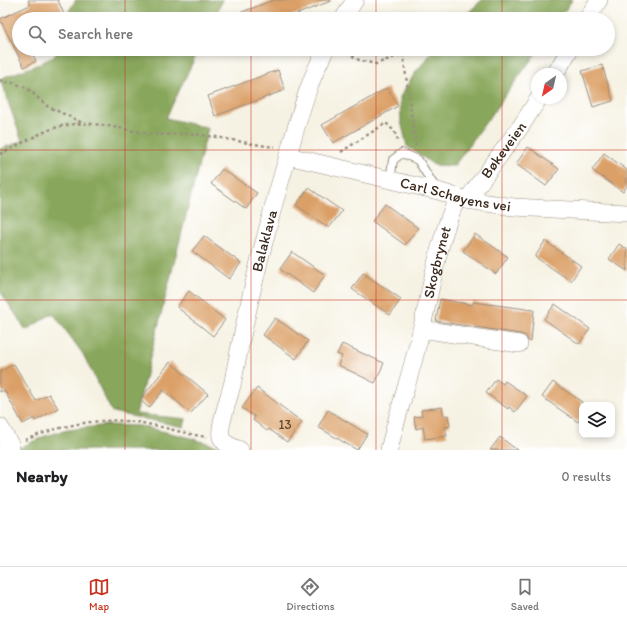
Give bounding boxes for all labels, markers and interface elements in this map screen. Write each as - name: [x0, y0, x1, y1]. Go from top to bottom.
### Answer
- search box: [12, 12, 615, 56]
- icon: search: [26, 23, 48, 45]
- text: Search here: [58, 25, 133, 43]
- north arrow: [531, 68, 567, 104]
- street label: Bøkeveien: [477, 118, 530, 182]
- street label: Carl Schøyens vei: [398, 173, 512, 215]
- street label: Balaklava: [248, 208, 281, 274]
- street label: Skogbrynet: [420, 223, 455, 300]
- map controls: [579, 402, 615, 438]
- button: layers: [579, 402, 615, 438]
- house number: 13: [278, 417, 292, 432]
- text: Nearby: [16, 466, 68, 486]
- text: 0 results: [561, 469, 611, 484]
- tab: Map: [88, 576, 110, 613]
- tab: Directions: [286, 576, 335, 613]
- tab: Saved: [511, 576, 539, 613]

